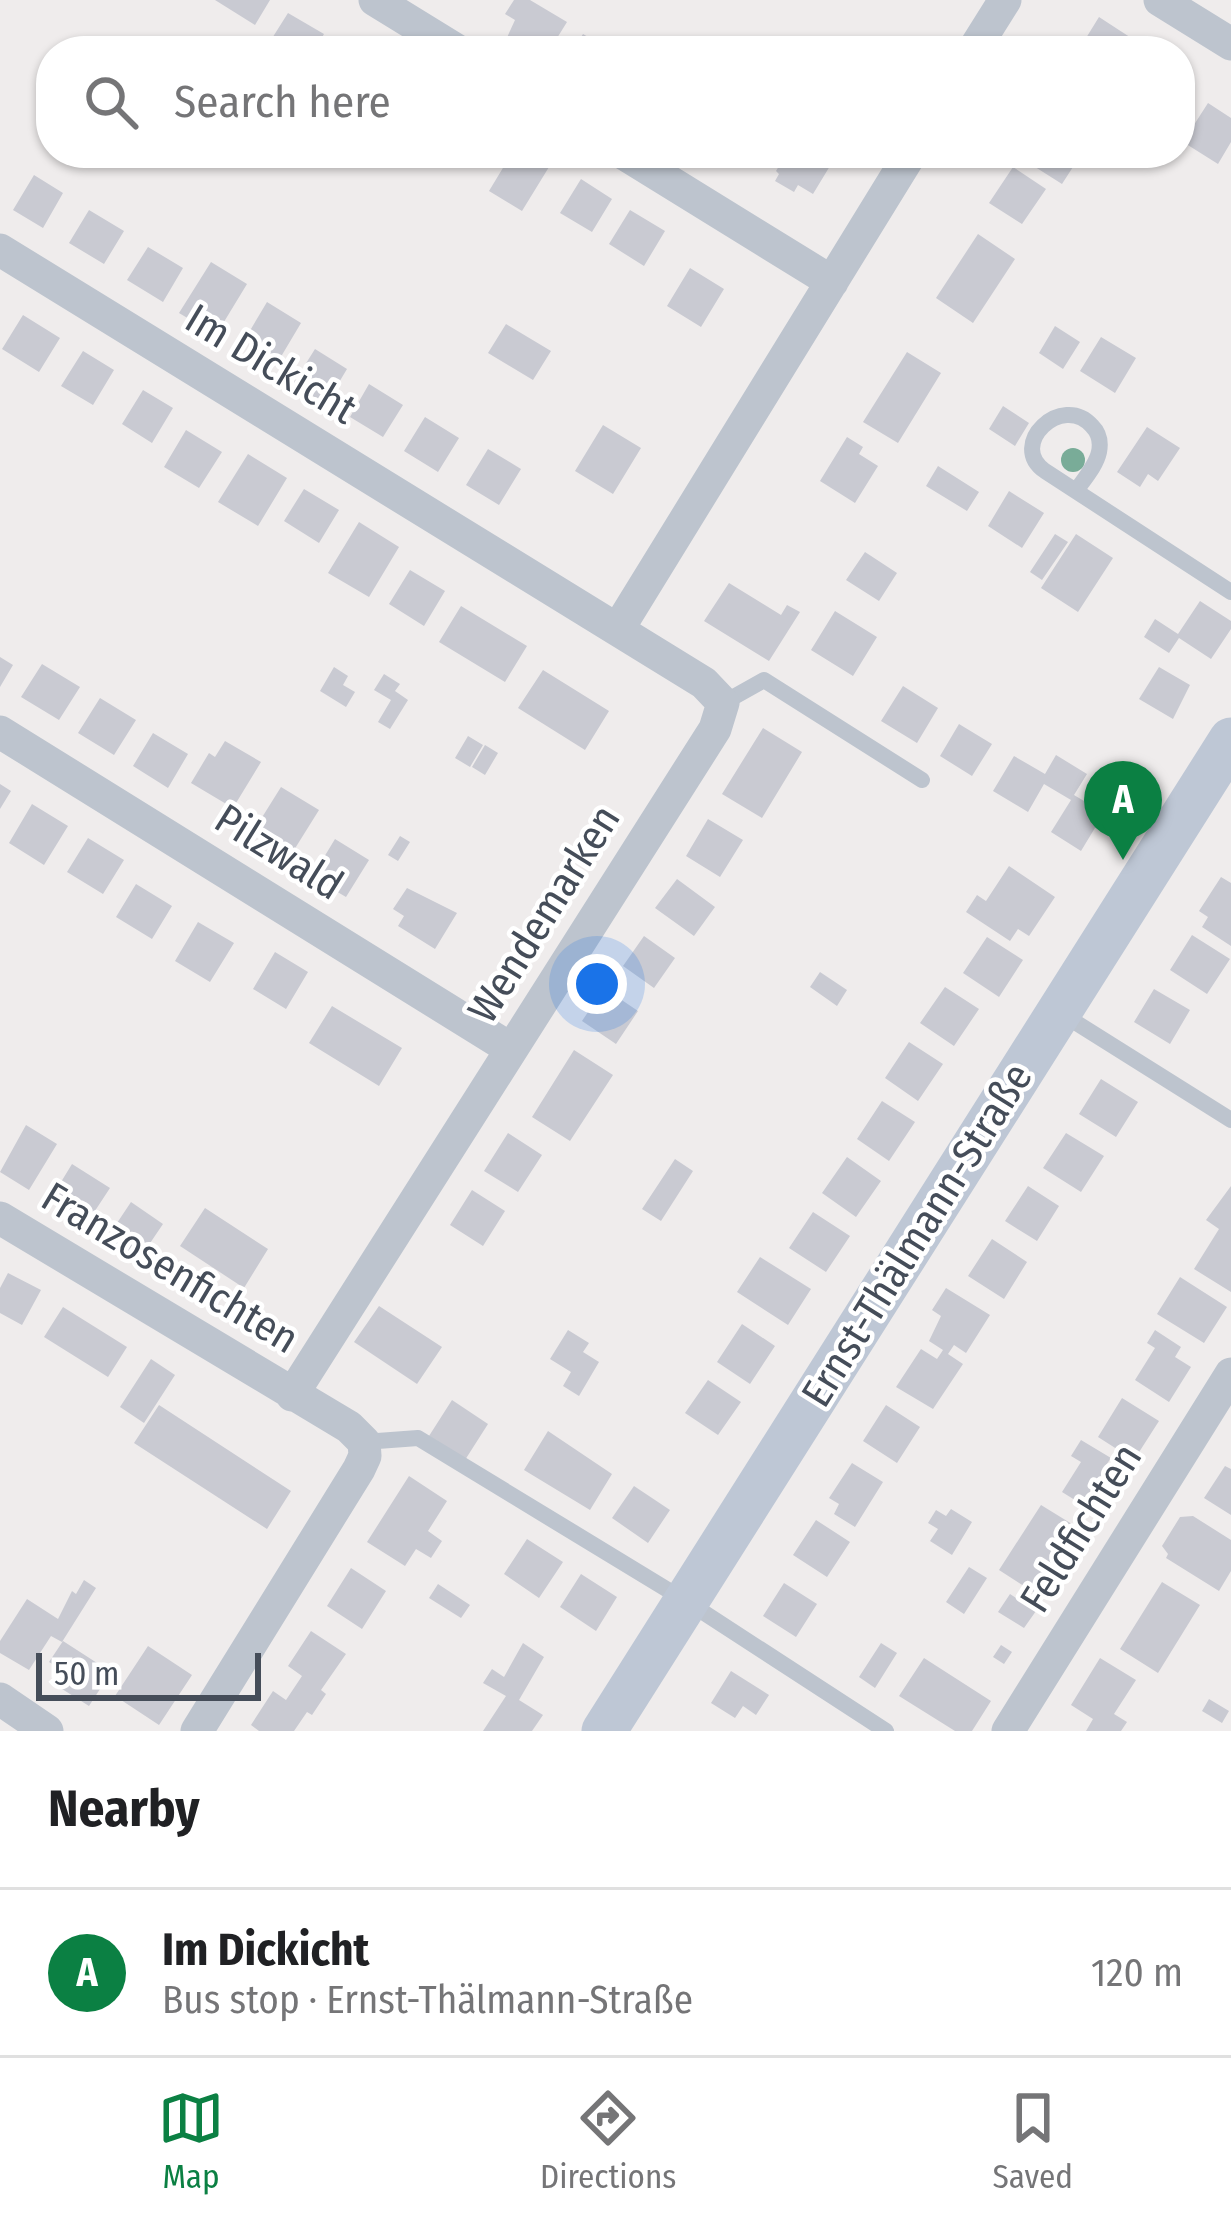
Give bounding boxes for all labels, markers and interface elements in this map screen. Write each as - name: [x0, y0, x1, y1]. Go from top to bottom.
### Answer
- search box: [36, 36, 1195, 168]
- icon: search: [78, 69, 144, 135]
- text: Search here: [174, 75, 391, 129]
- street label: Im Dickicht: [177, 294, 366, 435]
- pin: A: [1084, 761, 1162, 860]
- street label: Pilzwald: [206, 793, 352, 911]
- street label: Wendemarken: [457, 796, 631, 1032]
- your location: [567, 954, 627, 1014]
- street label: Ernst-Thälmann-Straße: [791, 1054, 1043, 1416]
- street label: Franzosenfichten: [33, 1172, 307, 1364]
- street label: Feldfichten: [1010, 1435, 1152, 1621]
- scale bar: [36, 1647, 261, 1700]
- text: 50 m: [54, 1654, 119, 1694]
- text: Nearby: [48, 1778, 200, 1840]
- text: Im Dickicht: [162, 1923, 369, 1977]
- text: A: [76, 1950, 98, 1996]
- text: 120 m: [1091, 1950, 1183, 1996]
- text: Bus stop · Ernst-Thälmann-Straße: [162, 1977, 693, 2023]
- tab: Map: [158, 2085, 224, 2197]
- tab: Directions: [540, 2085, 676, 2197]
- tab: Saved: [992, 2085, 1073, 2197]

